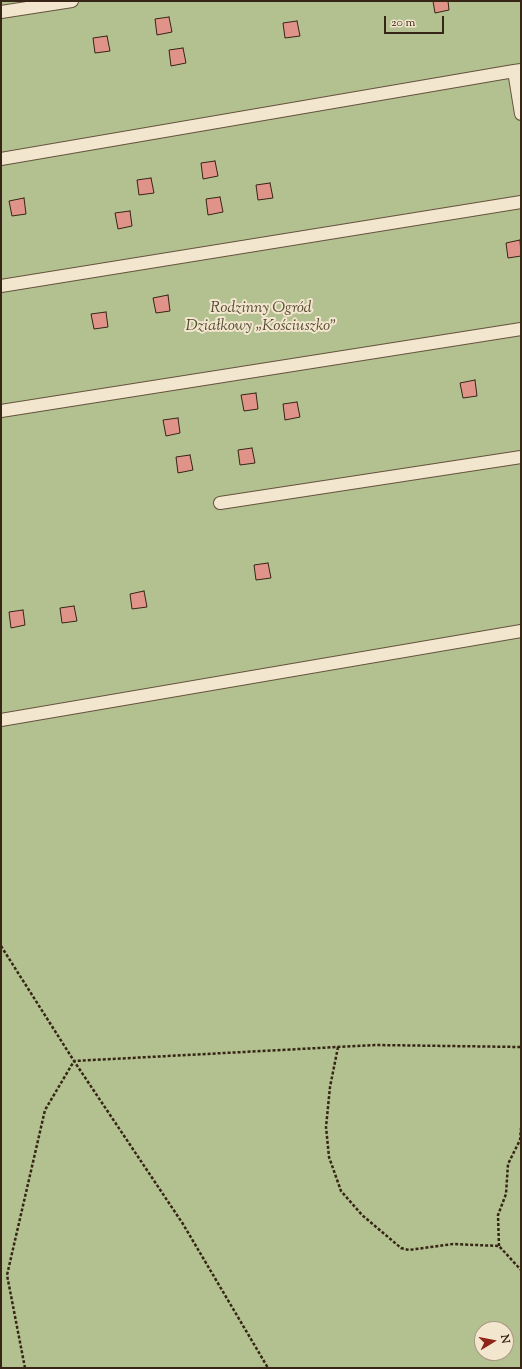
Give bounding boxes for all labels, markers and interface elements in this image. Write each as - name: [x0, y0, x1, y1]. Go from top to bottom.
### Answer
- scale bar: [386, 8, 446, 34]
- text: 20 m: [391, 14, 415, 32]
- park label: Rodzinny Ogród Działkowy „Kościuszko”: [186, 299, 336, 337]
- north arrow: [474, 1321, 514, 1361]
- text: N: [496, 1333, 513, 1345]

